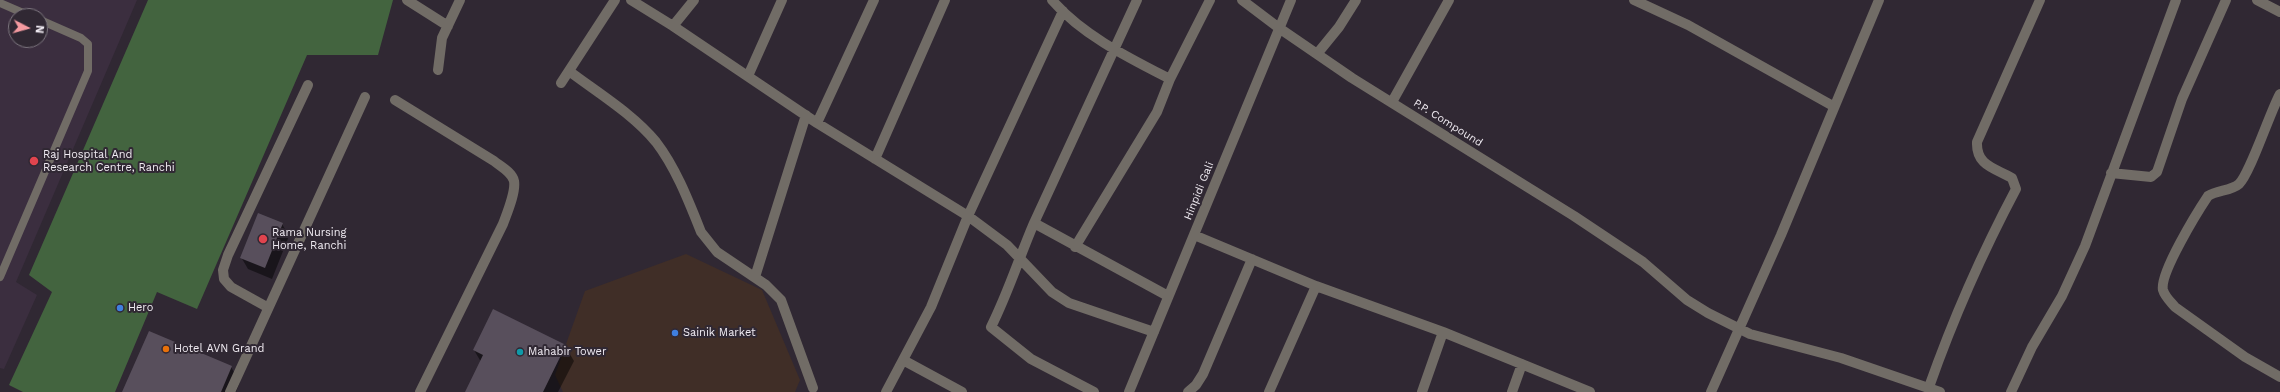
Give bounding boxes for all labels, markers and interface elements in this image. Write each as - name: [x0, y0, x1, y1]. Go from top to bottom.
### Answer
- north arrow: [8, 8, 48, 48]
- text: N: [33, 24, 46, 34]
- street label: P.P. Compound: [1411, 96, 1485, 150]
- place label: Raj Hospital And Research Centre, Ranchi: [43, 148, 175, 174]
- marker: Raj Hospital And Research Centre, Ranchi: [28, 155, 40, 167]
- street label: Hinpidi Gali: [1181, 160, 1217, 222]
- place label: Rama Nursing Home, Ranchi: [272, 226, 346, 252]
- marker: Rama Nursing Home, Ranchi: [257, 233, 269, 245]
- place label: Hero: [128, 301, 153, 315]
- marker: Hero: [115, 303, 125, 313]
- place label: Sainik Market: [683, 326, 756, 340]
- marker: Sainik Market: [670, 328, 680, 338]
- place label: Hotel AVN Grand: [174, 342, 264, 356]
- marker: Hotel AVN Grand: [161, 344, 171, 354]
- place label: Mahabir Tower: [528, 345, 606, 359]
- marker: Mahabir Tower: [515, 347, 525, 357]

